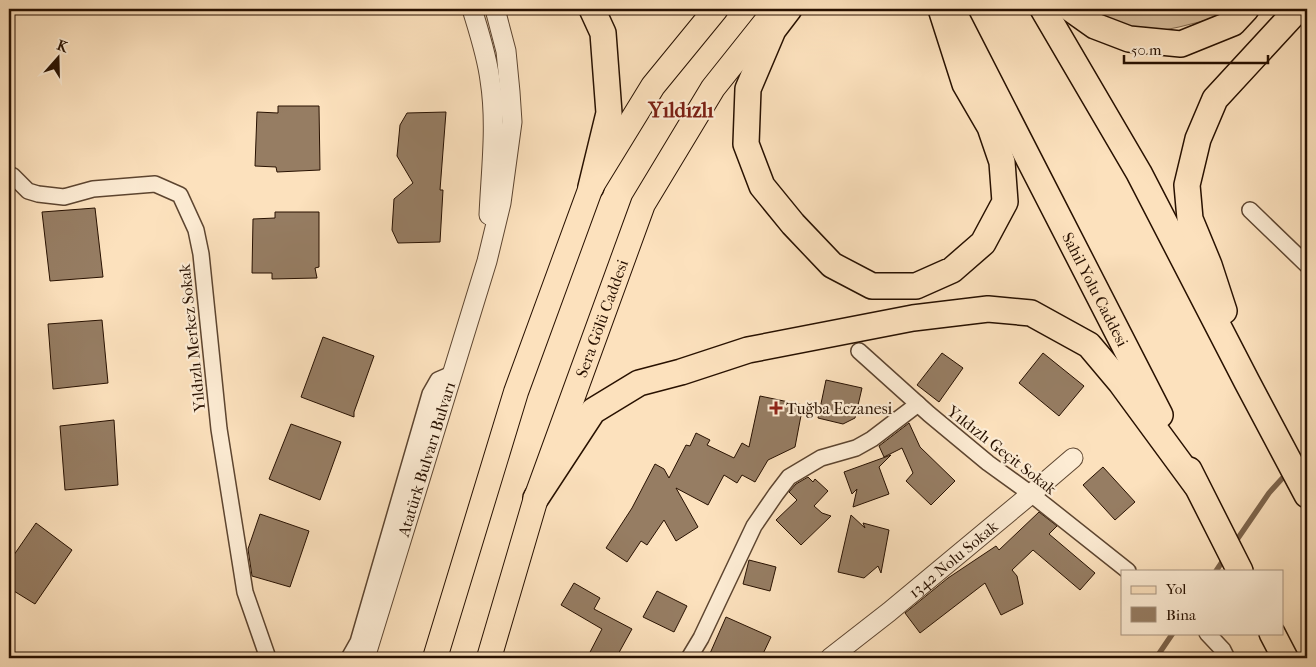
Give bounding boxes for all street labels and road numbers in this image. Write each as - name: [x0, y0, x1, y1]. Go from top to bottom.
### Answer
- street label: Sahil Yolu Caddesi: [1058, 229, 1133, 350]
- street label: Sera Gölü Caddesi: [571, 256, 632, 380]
- street label: Yıldızlı Merkez Sokak: [175, 262, 209, 414]
- street label: Atatürk Bulvarı Bulvarı: [393, 379, 459, 540]
- street label: Yıldızlı Geçit Sokak: [943, 401, 1061, 499]
- street label: 1342 Nolu Sokak: [905, 516, 1002, 601]

